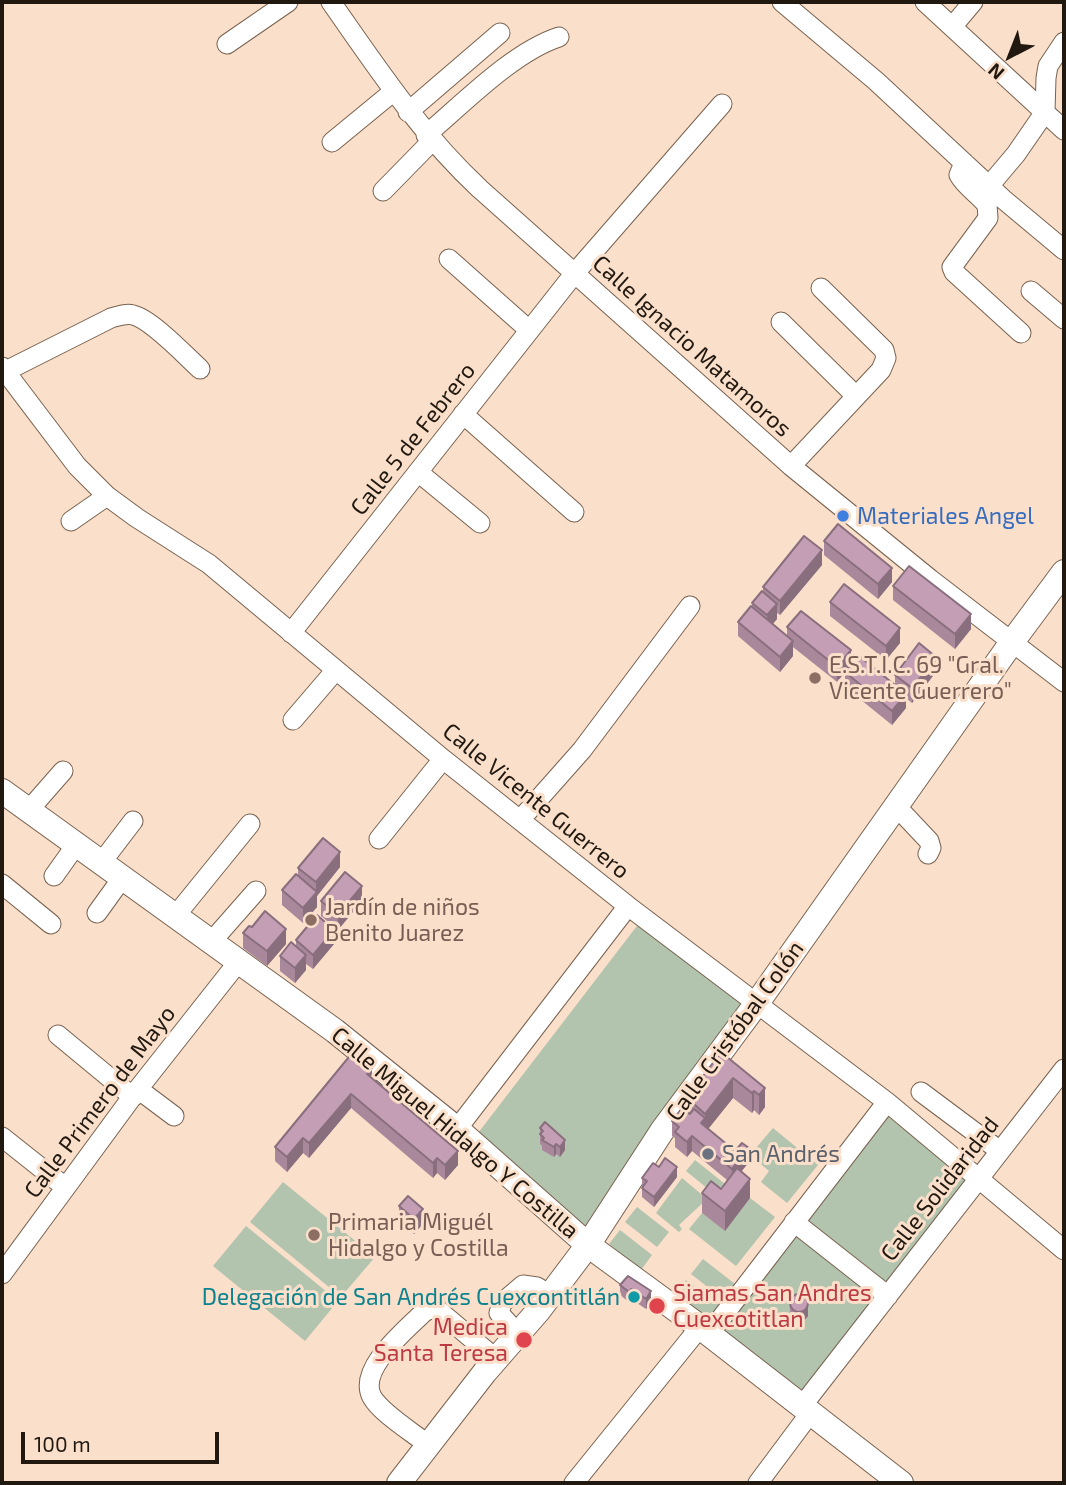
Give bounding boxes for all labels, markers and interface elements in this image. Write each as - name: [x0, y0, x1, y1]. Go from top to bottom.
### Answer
- north arrow: [975, 21, 1045, 91]
- text: N: [983, 59, 1008, 85]
- street label: Calle Ignacio Matamoros: [587, 249, 797, 443]
- street label: Calle 5 de Febrero: [345, 357, 481, 521]
- place label: Materiales Angel: [857, 502, 1034, 530]
- marker: Materiales Angel: [835, 508, 851, 524]
- place label: E.S.T.I.C. 69 "Gral. Vicente Guerrero": [829, 651, 1012, 705]
- marker: E.S.T.I.C. 69 "Gral. Vicente Guerrero": [807, 670, 823, 686]
- street label: Calle Vicente Guerrero: [437, 717, 635, 885]
- place label: Jardín de niños Benito Juarez: [325, 893, 480, 947]
- marker: Jardín de niños Benito Juarez: [303, 912, 319, 928]
- street label: Calle Cristóbal Colón: [660, 936, 810, 1126]
- street label: Calle Primero de Mayo: [19, 1000, 181, 1204]
- street label: Calle Miguel Hidalgo Y Costilla: [326, 1021, 584, 1245]
- street label: Calle Solidaridad: [875, 1112, 1005, 1266]
- place label: San Andrés: [722, 1140, 840, 1168]
- marker: San Andrés: [700, 1146, 716, 1162]
- place label: Primaria Miguél Hidalgo y Costilla: [328, 1208, 509, 1262]
- marker: Primaria Miguél Hidalgo y Costilla: [306, 1227, 322, 1243]
- place label: Siamas San Andres Cuexcotitlan: [673, 1279, 872, 1333]
- place label: Delegación de San Andrés Cuexcontitlán: [202, 1283, 620, 1311]
- marker: Delegación de San Andrés Cuexcontitlán: [626, 1289, 642, 1305]
- marker: Siamas San Andres Cuexcotitlan: [647, 1296, 667, 1316]
- place label: Medica Santa Teresa: [374, 1313, 508, 1367]
- marker: Medica Santa Teresa: [514, 1330, 534, 1350]
- scale bar: [24, 1418, 222, 1462]
- text: 100 m: [34, 1431, 91, 1456]

